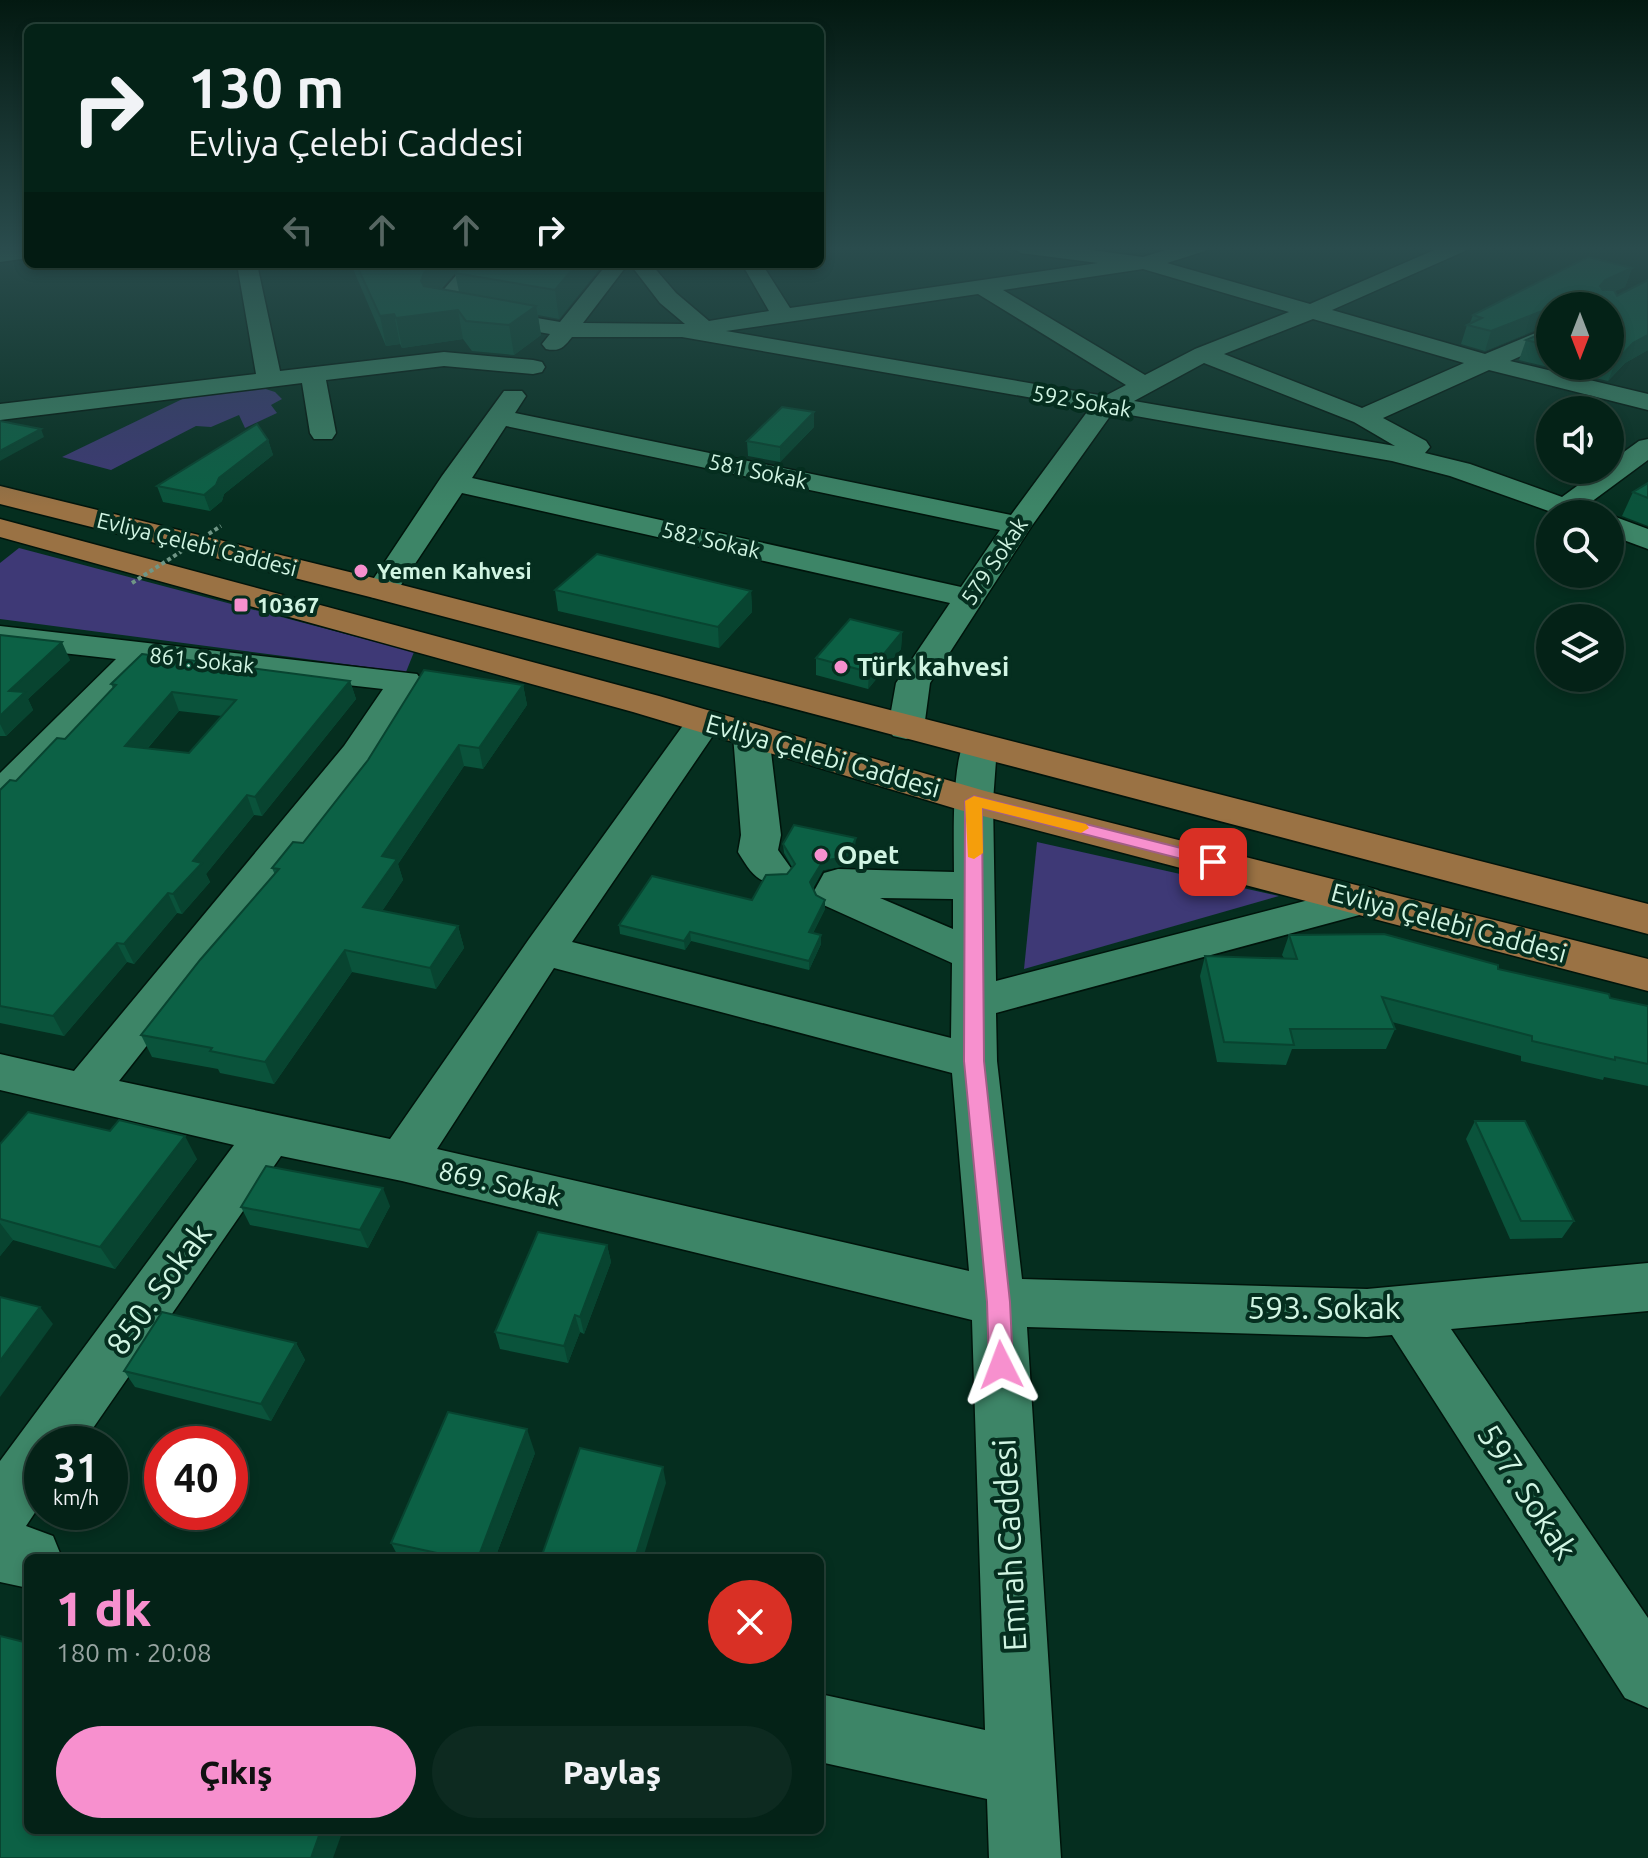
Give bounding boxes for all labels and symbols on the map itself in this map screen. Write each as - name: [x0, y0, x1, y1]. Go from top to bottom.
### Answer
- north arrow: [1536, 292, 1624, 380]
- street label: 592 Sokak: [1031, 380, 1134, 422]
- street label: 581 Sokak: [707, 448, 810, 493]
- street label: Evliya Çelebi Caddesi: [95, 507, 300, 580]
- street label: 579 Sokak: [955, 512, 1032, 609]
- street label: 582 Sokak: [659, 516, 763, 563]
- place label: Yemen Kahvesi: [377, 558, 532, 583]
- marker: Yemen Kahvesi: [352, 562, 370, 580]
- place label: 10367: [257, 592, 319, 617]
- marker: 10367: [232, 596, 250, 614]
- street label: 861. Sokak: [148, 642, 256, 677]
- place label: Türk kahvesi: [857, 652, 1009, 681]
- marker: Türk kahvesi: [832, 658, 850, 676]
- street label: Evliya Çelebi Caddesi: [703, 708, 944, 803]
- pin: [1179, 828, 1247, 896]
- place label: Opet: [837, 840, 899, 869]
- marker: Opet: [812, 846, 830, 864]
- street label: Evliya Çelebi Caddesi: [1328, 877, 1570, 968]
- street label: 869. Sokak: [436, 1155, 564, 1212]
- street label: 850. Sokak: [98, 1216, 218, 1361]
- street label: 593. Sokak: [1247, 1289, 1401, 1325]
- position arrow: [959, 1323, 1043, 1407]
- street label: 597. Sokak: [1471, 1417, 1585, 1566]
- speed limit sign: 40: [144, 1426, 248, 1530]
- street label: Emrah Caddesi: [985, 1438, 1033, 1652]

